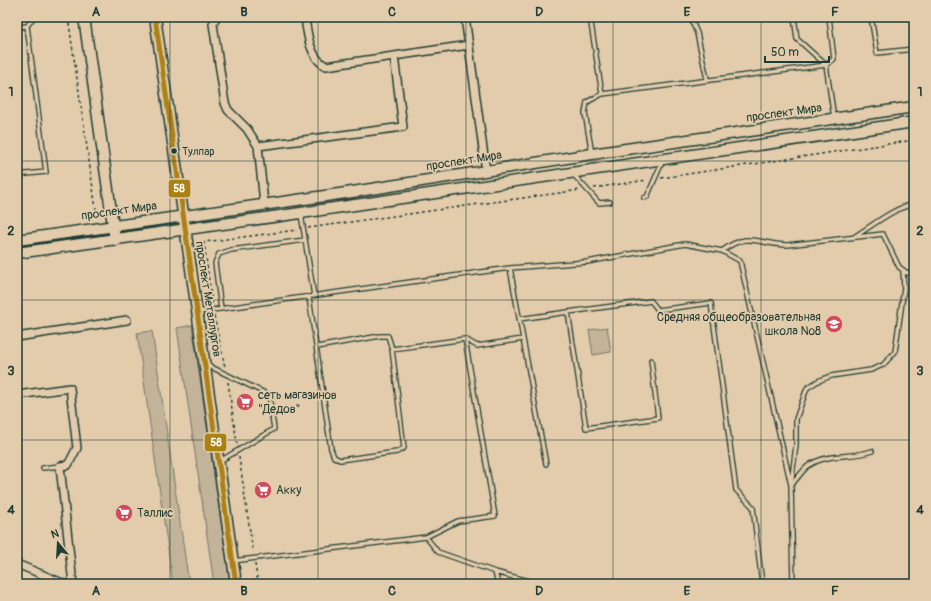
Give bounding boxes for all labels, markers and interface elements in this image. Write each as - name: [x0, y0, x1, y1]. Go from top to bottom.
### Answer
- text: A: [92, 4, 101, 20]
- text: B: [240, 4, 248, 20]
- text: C: [388, 4, 396, 20]
- text: D: [535, 4, 543, 20]
- text: E: [684, 4, 691, 20]
- text: F: [831, 4, 839, 20]
- scale bar: [765, 38, 829, 64]
- text: 50 m: [771, 45, 799, 60]
- text: 1: [8, 84, 14, 100]
- text: 1: [917, 84, 923, 100]
- street label: проспект Мира: [745, 100, 823, 126]
- place label: Тулпар: [182, 145, 215, 158]
- marker: Тулпар: [169, 146, 179, 156]
- street label: проспект Мира: [425, 148, 503, 174]
- line badge: 58: [168, 179, 191, 198]
- text: 58: [173, 182, 185, 195]
- street label: проспект Мира: [80, 198, 158, 224]
- text: 2: [7, 223, 15, 239]
- text: 2: [916, 223, 924, 239]
- street label: проспект Металлургов: [191, 240, 225, 358]
- place label: Средняя общеобразовательная школа №8: [657, 310, 821, 339]
- school or university icon: Средняя общеобразовательная школа №8: [824, 314, 844, 334]
- text: 3: [7, 363, 15, 379]
- text: 3: [916, 363, 924, 379]
- place label: сеть магазинов "Дедов": [258, 388, 337, 417]
- supermarket icon: сеть магазинов "Дедов": [235, 392, 255, 412]
- line badge: 58: [204, 433, 227, 452]
- text: 58: [210, 436, 222, 449]
- supermarket icon: Акку: [253, 480, 273, 500]
- place label: Акку: [276, 483, 301, 498]
- text: 4: [7, 502, 15, 518]
- text: 4: [916, 502, 924, 518]
- supermarket icon: Таллис: [114, 503, 134, 523]
- place label: Таллис: [137, 506, 173, 521]
- north arrow: [38, 523, 78, 563]
- text: N: [50, 526, 61, 541]
- text: A: [92, 583, 101, 599]
- text: B: [240, 583, 248, 599]
- text: C: [388, 583, 396, 599]
- text: D: [535, 583, 543, 599]
- text: E: [684, 583, 691, 599]
- text: F: [831, 583, 839, 599]

